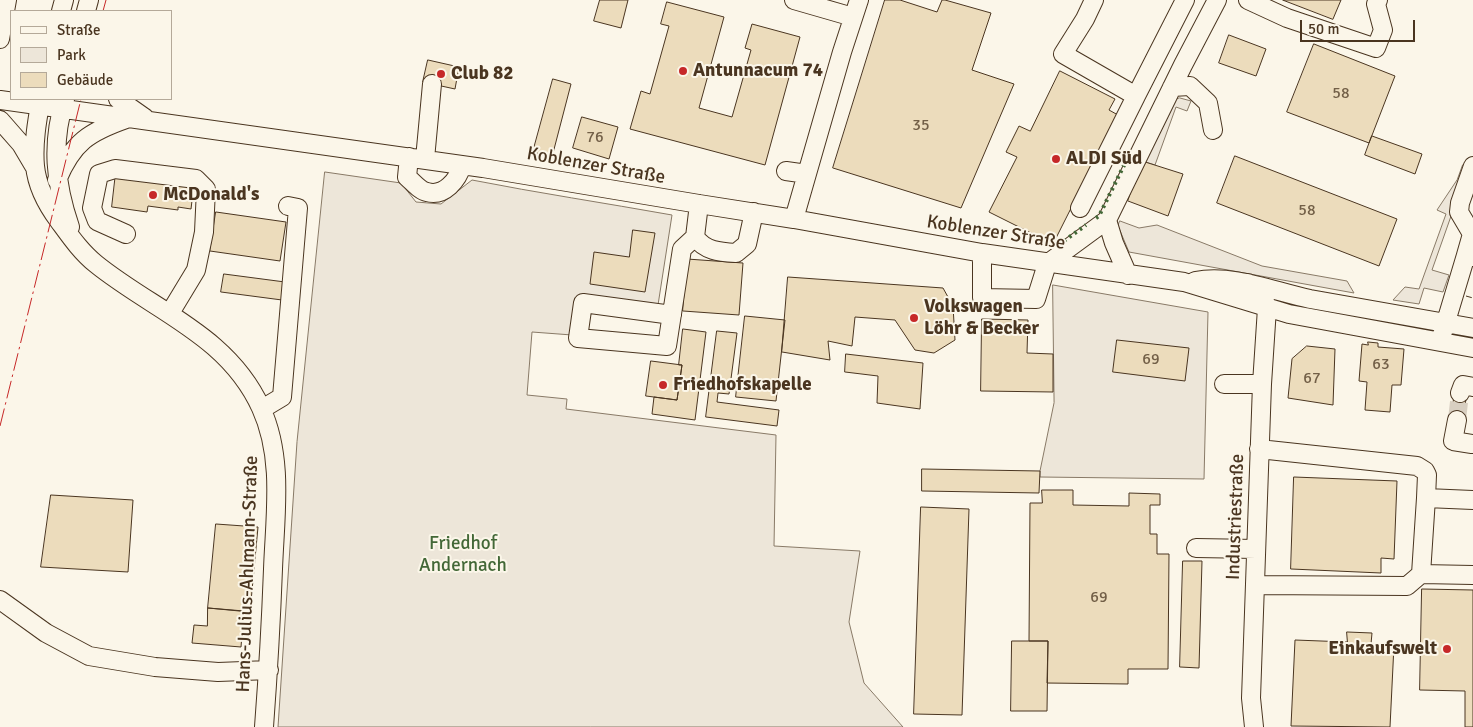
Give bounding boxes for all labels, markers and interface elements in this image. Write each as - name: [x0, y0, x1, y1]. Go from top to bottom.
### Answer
- legend: [10, 10, 172, 100]
- scale bar: [1303, 10, 1418, 42]
- text: 50 m: [1308, 20, 1339, 38]
- text: Straße: [57, 21, 101, 39]
- text: Park: [57, 46, 86, 64]
- place label: Antunnacum 74: [693, 60, 823, 82]
- place label: Club 82: [451, 63, 514, 85]
- marker: Antunnacum 74: [677, 65, 689, 77]
- marker: Club 82: [435, 68, 447, 80]
- text: Gebäude: [57, 71, 113, 89]
- house number: 58: [1332, 84, 1350, 104]
- house number: 35: [912, 116, 930, 136]
- house number: 76: [586, 128, 604, 148]
- street label: Koblenzer Straße: [525, 143, 667, 189]
- place label: ALDI Süd: [1066, 148, 1142, 170]
- marker: ALDI Süd: [1050, 153, 1062, 165]
- place label: McDonald's: [163, 184, 259, 206]
- marker: McDonald's: [147, 189, 159, 201]
- house number: 58: [1298, 201, 1316, 221]
- street label: Koblenzer Straße: [925, 211, 1067, 255]
- place label: Volkswagen Löhr & Becker: [924, 296, 1039, 340]
- marker: Volkswagen Löhr & Becker: [908, 312, 920, 324]
- house number: 69: [1142, 350, 1160, 370]
- house number: 63: [1372, 355, 1390, 375]
- house number: 67: [1303, 369, 1321, 389]
- place label: Friedhofskapelle: [673, 374, 812, 396]
- marker: Friedhofskapelle: [657, 379, 669, 391]
- street label: Industriestraße: [1222, 454, 1250, 580]
- street label: Hans-Julius-Ahlmann-Straße: [232, 455, 264, 693]
- park label: Friedhof Andernach: [419, 533, 507, 577]
- house number: 69: [1090, 588, 1108, 608]
- place label: Einkaufswelt: [1328, 638, 1437, 660]
- marker: Einkaufswelt: [1441, 643, 1453, 655]

